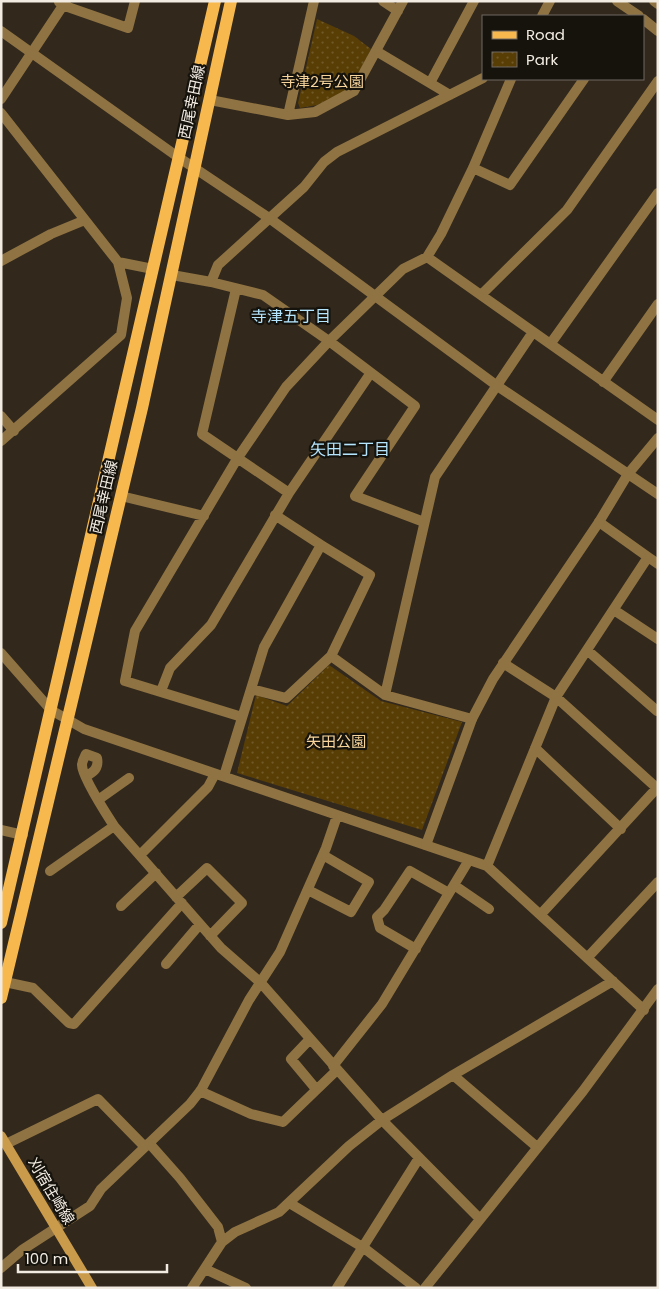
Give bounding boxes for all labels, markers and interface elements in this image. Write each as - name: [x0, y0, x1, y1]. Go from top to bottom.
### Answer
- legend: [482, 15, 644, 80]
- text: Road: [526, 24, 565, 45]
- text: Park: [526, 49, 558, 70]
- street label: 西尾幸田線: [173, 63, 210, 141]
- park label: 寺津2号公園: [280, 71, 364, 92]
- district label: 寺津五丁目: [251, 305, 331, 328]
- district label: 矢田二丁目: [310, 438, 390, 461]
- street label: 西尾幸田線: [85, 458, 122, 536]
- park label: 矢田公園: [306, 731, 366, 752]
- street label: 刈宿住崎線: [23, 1153, 80, 1228]
- scale bar: [18, 1242, 166, 1274]
- text: 100 m: [25, 1248, 68, 1269]

